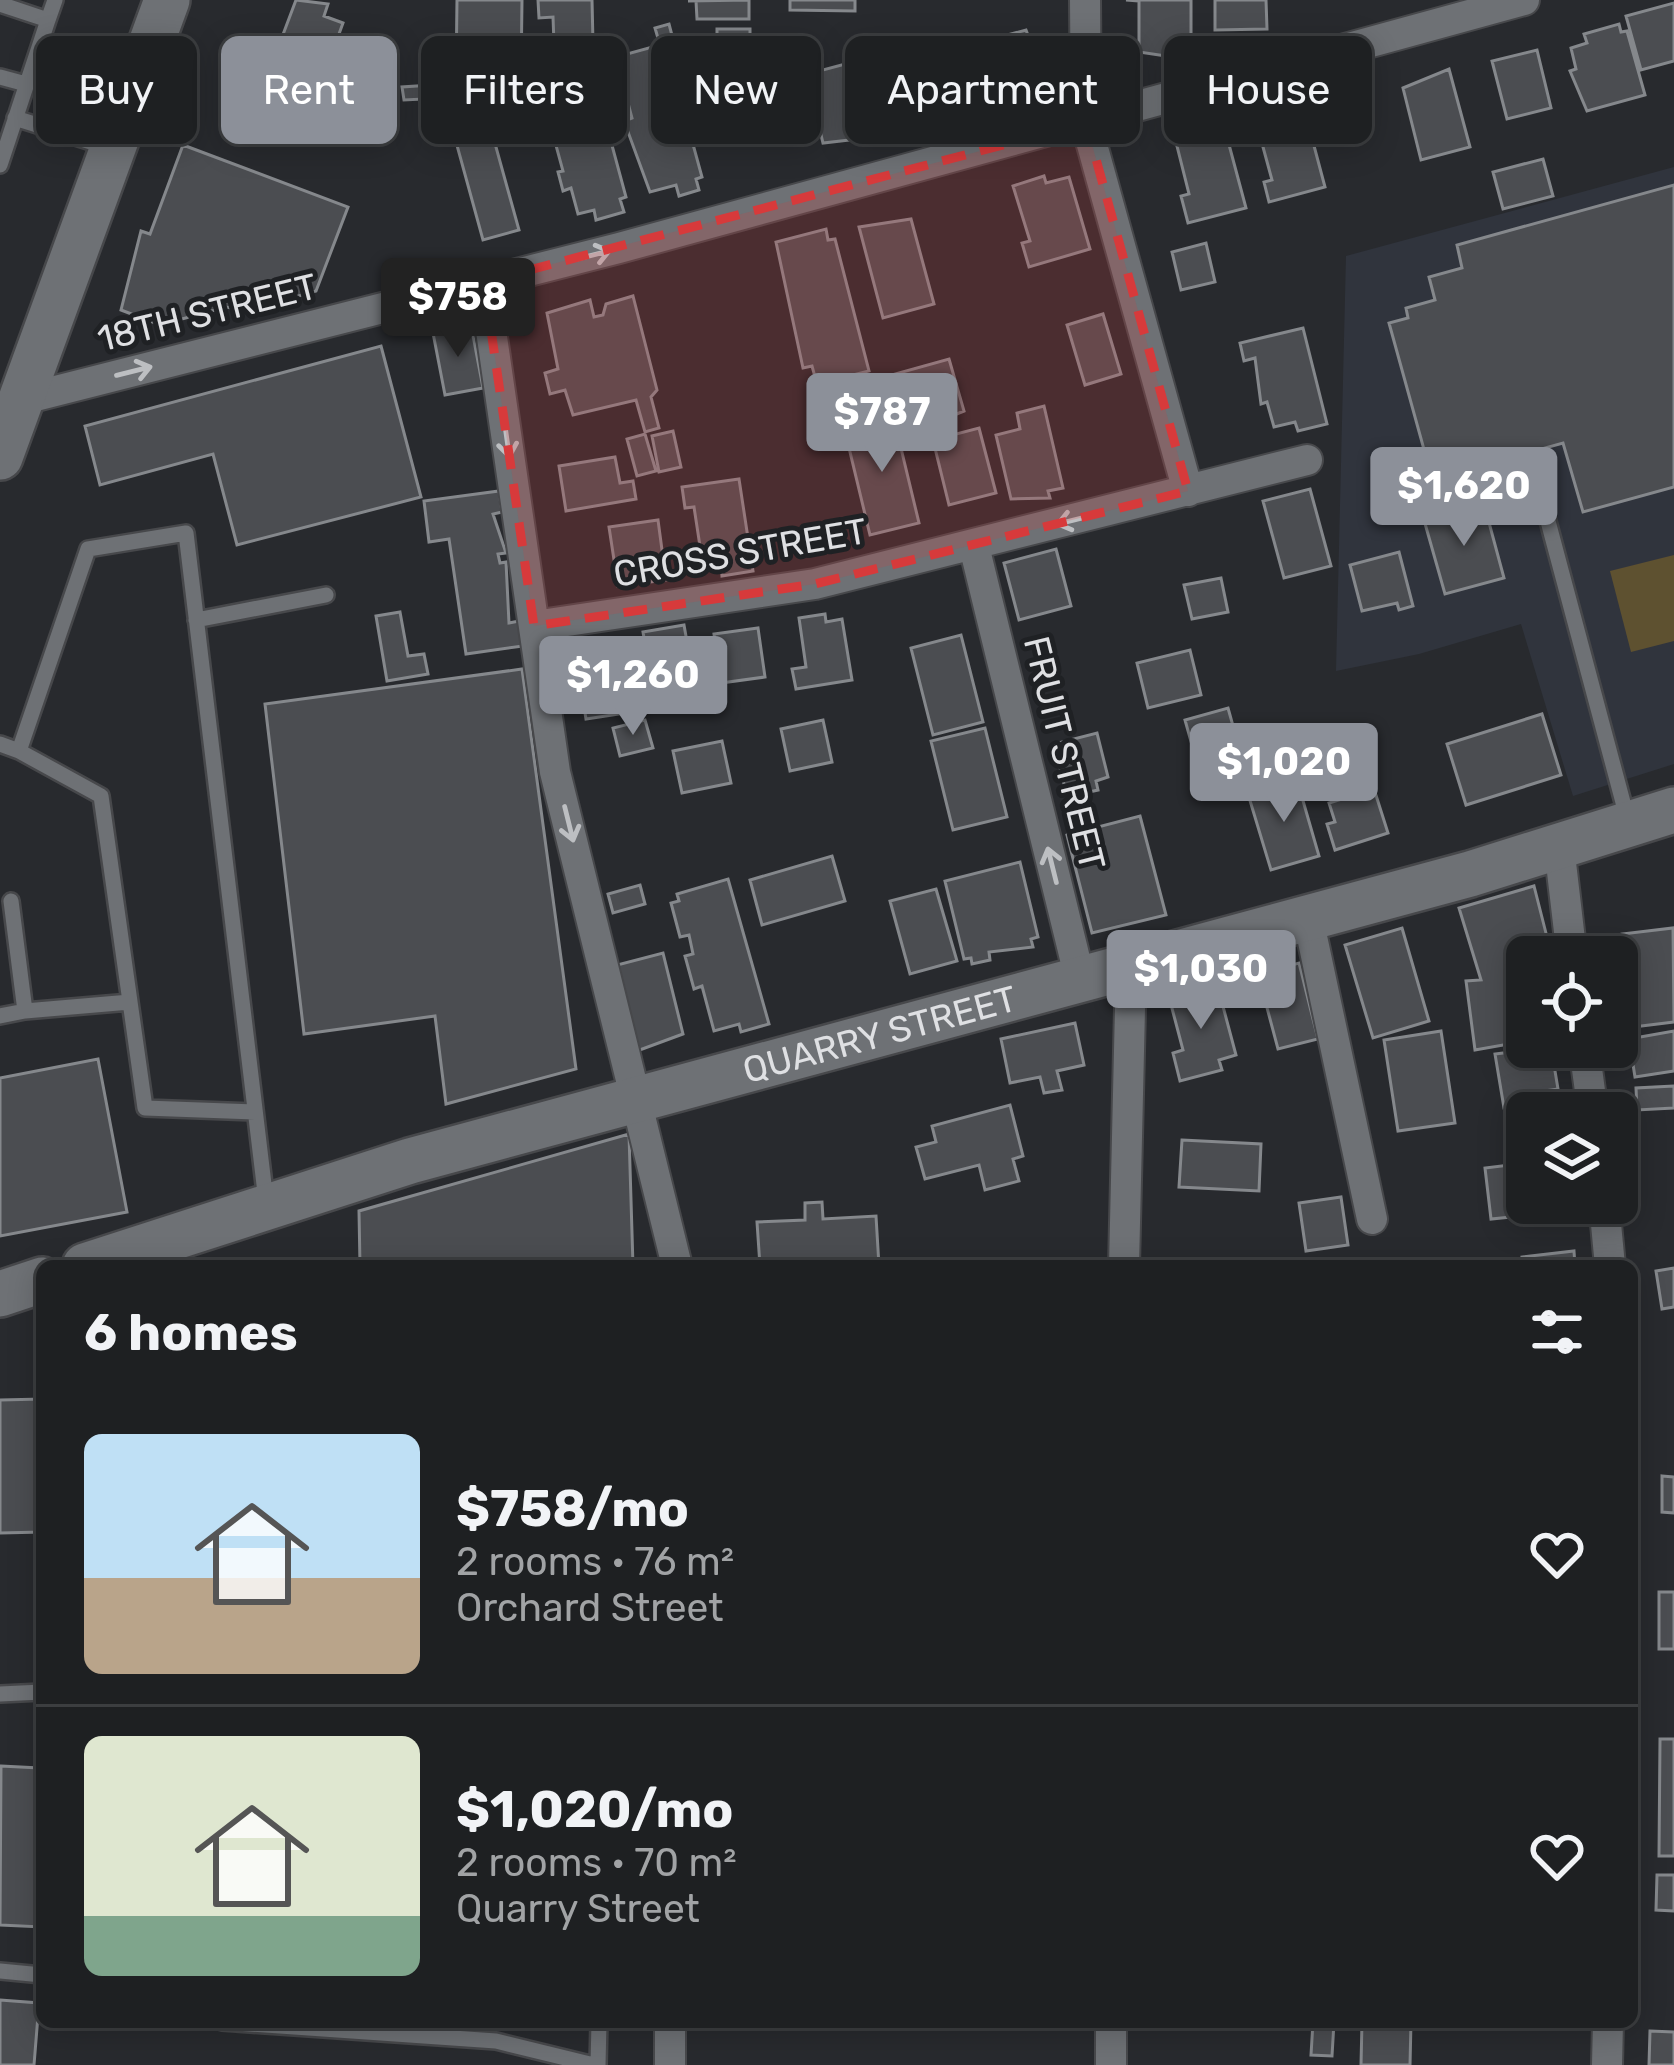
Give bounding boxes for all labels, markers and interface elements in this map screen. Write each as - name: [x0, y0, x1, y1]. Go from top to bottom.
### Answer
- chip: Buy: [36, 36, 197, 144]
- chip: Rent: [221, 36, 397, 144]
- chip: Filters: [421, 36, 627, 144]
- chip: New: [651, 36, 821, 144]
- chip: Apartment: [845, 36, 1140, 144]
- chip: House: [1164, 36, 1372, 144]
- one-way arrow: [574, 243, 612, 265]
- pin: $758: [387, 258, 529, 360]
- street label: 18TH STREET: [93, 264, 321, 361]
- text: $758: [408, 274, 508, 320]
- one-way arrow: [114, 359, 152, 381]
- pin: $787: [811, 373, 953, 475]
- text: $787: [833, 389, 931, 435]
- one-way arrow: [496, 419, 519, 458]
- pin: $1,620: [1366, 447, 1562, 549]
- text: $1,620: [1397, 463, 1531, 509]
- street label: CROSS STREET: [610, 509, 870, 596]
- one-way arrow: [1056, 510, 1094, 532]
- street label: FRUIT STREET: [1015, 632, 1114, 874]
- pin: $1,260: [535, 636, 731, 738]
- text: $1,260: [566, 652, 700, 698]
- pin: $1,020: [1186, 723, 1382, 825]
- text: $1,020: [1217, 739, 1351, 785]
- one-way arrow: [559, 805, 581, 843]
- one-way arrow: [1040, 847, 1062, 885]
- pin: $1,030: [1103, 930, 1299, 1032]
- map controls: [1506, 936, 1638, 1224]
- button: locate: [1506, 936, 1638, 1068]
- text: $1,030: [1134, 946, 1268, 992]
- street label: QUARRY STREET: [738, 977, 1021, 1092]
- button: layers: [1506, 1092, 1638, 1224]
- icon: filters: [1524, 1299, 1590, 1365]
- text: 6 homes: [84, 1302, 298, 1363]
- text: $758/mo: [456, 1478, 689, 1539]
- icon: home: [180, 1482, 324, 1626]
- icon: heart: [1524, 1521, 1590, 1587]
- text: 2 rooms · 76 m²: [456, 1539, 734, 1585]
- text: Orchard Street: [456, 1585, 724, 1631]
- text: $1,020/mo: [456, 1779, 733, 1840]
- icon: home: [180, 1784, 324, 1928]
- icon: heart: [1524, 1823, 1590, 1889]
- text: 2 rooms · 70 m²: [456, 1840, 737, 1886]
- text: Quarry Street: [456, 1886, 700, 1932]

